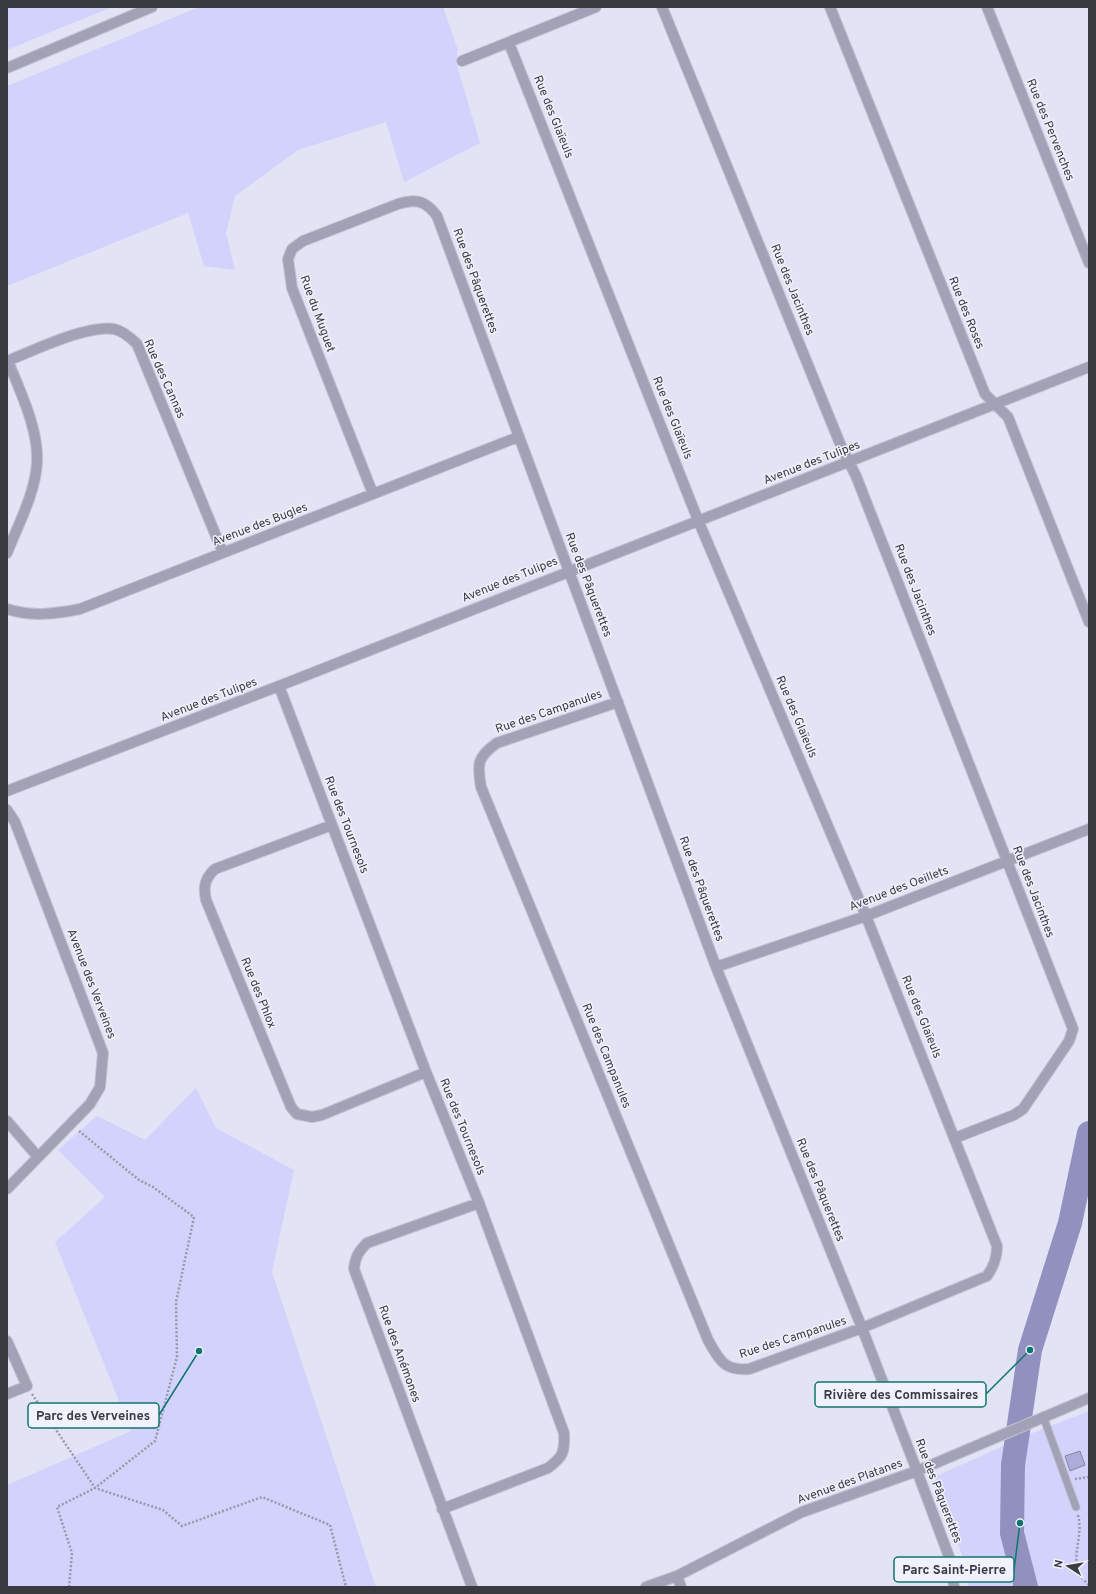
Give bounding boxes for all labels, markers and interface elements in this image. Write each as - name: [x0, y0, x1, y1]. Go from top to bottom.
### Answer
- street label: Rue des Glaïeuls: [529, 73, 577, 161]
- street label: Rue des Pervenches: [1022, 77, 1078, 183]
- street label: Rue des Pâquerettes: [449, 226, 501, 336]
- street label: Rue des Jacinthes: [766, 242, 818, 338]
- street label: Rue du Muguet: [296, 273, 338, 355]
- street label: Rue des Roses: [944, 274, 988, 352]
- street label: Rue des Cannas: [139, 337, 189, 421]
- street label: Rue des Glaïeuls: [648, 374, 696, 462]
- street label: Avenue des Tulipes: [761, 437, 863, 489]
- street label: Avenue des Bugles: [210, 499, 310, 551]
- street label: Rue des Pâquerettes: [561, 531, 615, 639]
- street label: Rue des Jacinthes: [890, 542, 940, 638]
- street label: Avenue des Tulipes: [460, 553, 560, 607]
- street label: Rue des Glaïeuls: [771, 673, 821, 761]
- street label: Avenue des Tulipes: [158, 674, 260, 726]
- street label: Rue des Campanules: [493, 686, 605, 738]
- street label: Rue des Tournesols: [320, 774, 372, 876]
- street label: Rue des Pâquerettes: [675, 834, 727, 944]
- street label: Rue des Jacinthes: [1008, 844, 1058, 940]
- street label: Avenue des Oeillets: [847, 863, 951, 915]
- street label: Avenue des Verveines: [63, 927, 119, 1041]
- street label: Rue des Phlox: [236, 955, 280, 1031]
- street label: Rue des Glaïeuls: [897, 973, 945, 1061]
- street label: Rue des Campanules: [578, 1001, 634, 1111]
- street label: Rue des Tournesols: [435, 1076, 489, 1178]
- street label: Rue des Pâquerettes: [792, 1136, 848, 1244]
- street label: Rue des Anémones: [374, 1303, 424, 1405]
- street label: Rue des Campanules: [737, 1313, 849, 1363]
- callout: Rivière des Commissaires: [815, 1382, 986, 1407]
- text: Rivière des Commissaires: [824, 1388, 978, 1404]
- callout: Parc des Verveines: [28, 1403, 159, 1428]
- text: Parc des Verveines: [36, 1409, 150, 1425]
- street label: Rue des Pâquerettes: [911, 1437, 965, 1545]
- street label: Avenue des Platanes: [795, 1455, 905, 1509]
- north arrow: [1048, 1546, 1088, 1586]
- callout: Parc Saint-Pierre: [894, 1557, 1014, 1582]
- text: N: [1052, 1559, 1067, 1569]
- text: Parc Saint-Pierre: [902, 1563, 1006, 1579]

